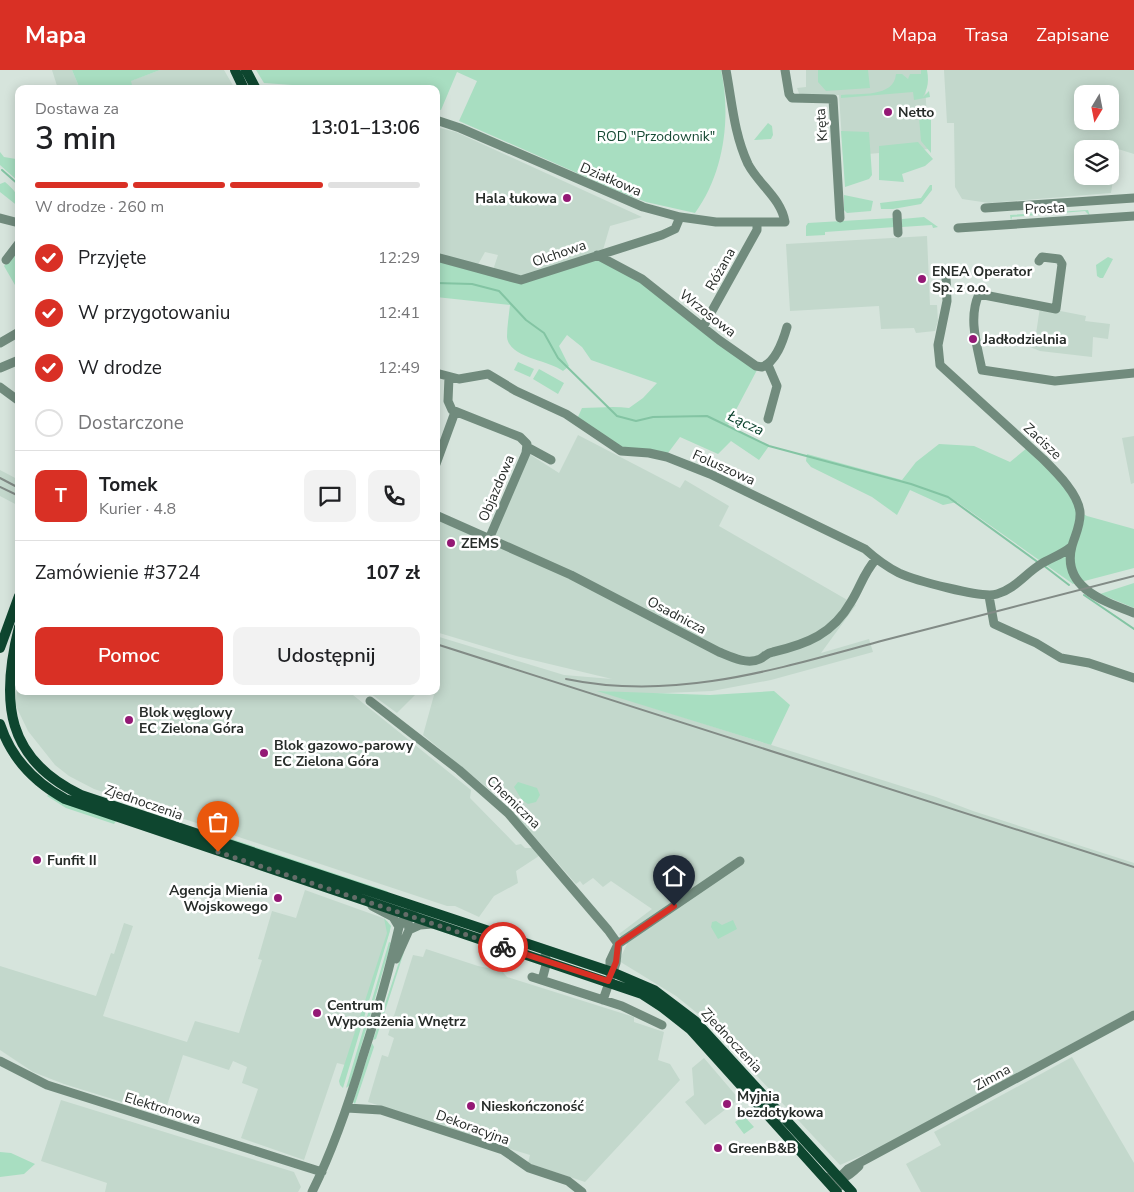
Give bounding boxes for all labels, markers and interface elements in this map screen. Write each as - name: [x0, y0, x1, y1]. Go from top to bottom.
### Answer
- text: Mapa: [25, 19, 87, 51]
- text: Mapa: [892, 23, 937, 47]
- text: Trasa: [965, 23, 1008, 47]
- text: Zapisane: [1036, 23, 1109, 47]
- north arrow: [1074, 85, 1119, 130]
- map controls: [1074, 85, 1119, 185]
- text: Dostawa za: [35, 98, 119, 120]
- place label: Netto: [898, 103, 934, 122]
- marker: Netto: [882, 106, 894, 118]
- street label: Kręta: [811, 108, 832, 142]
- text: 13:01–13:06: [310, 115, 420, 141]
- text: 3 min: [35, 117, 117, 160]
- park label: ROD "Przodownik": [597, 127, 715, 146]
- button: layers: [1074, 140, 1119, 185]
- street label: Działkowa: [577, 158, 645, 201]
- place label: Hala łukowa: [475, 189, 557, 208]
- marker: Hala łukowa: [561, 192, 573, 204]
- text: W drodze · 260 m: [35, 196, 164, 218]
- street label: Prosta: [1024, 198, 1066, 219]
- street label: Olchowa: [530, 235, 589, 272]
- icon: check: [35, 244, 63, 272]
- street label: Różana: [701, 244, 740, 294]
- text: Przyjęte: [78, 245, 146, 271]
- text: 12:29: [378, 247, 420, 269]
- place label: ENEA Operator Sp. z o.o.: [932, 262, 1033, 297]
- marker: ENEA Operator Sp. z o.o.: [916, 273, 928, 285]
- street label: Wrzosowa: [675, 285, 740, 342]
- icon: check: [35, 299, 63, 327]
- text: W przygotowaniu: [78, 300, 230, 326]
- text: 12:41: [378, 302, 420, 324]
- place label: Jadłodzielnia: [982, 330, 1067, 349]
- marker: Jadłodzielnia: [967, 333, 979, 345]
- icon: check: [35, 354, 63, 382]
- text: W drodze: [78, 355, 162, 381]
- text: 12:49: [378, 357, 420, 379]
- water label: Łącza: [724, 405, 767, 440]
- text: Dostarczone: [78, 410, 184, 436]
- street label: Zacisze: [1019, 419, 1066, 464]
- street label: Foluszowa: [689, 445, 758, 490]
- street label: Objazdowa: [474, 452, 519, 525]
- button: chat: [304, 470, 356, 522]
- button: phone: [368, 470, 420, 522]
- text: Tomek: [99, 472, 157, 498]
- text: T: [55, 483, 67, 509]
- text: Kurier · 4.8: [99, 498, 176, 520]
- place label: ZEMS: [461, 534, 499, 553]
- marker: ZEMS: [445, 537, 457, 549]
- text: Zamówienie #3724: [35, 560, 200, 586]
- text: 107 zł: [366, 560, 420, 586]
- street label: Osadnicza: [644, 592, 710, 639]
- button: Pomoc: [35, 627, 223, 685]
- button: Udostępnij: [233, 627, 420, 685]
- place label: Blok węglowy EC Zielona Góra: [139, 703, 244, 738]
- marker: Blok węglowy EC Zielona Góra: [123, 714, 135, 726]
- place label: Blok gazowo-parowy EC Zielona Góra: [274, 736, 414, 771]
- marker: Blok gazowo-parowy EC Zielona Góra: [258, 747, 270, 759]
- street label: Chemiczna: [482, 772, 545, 833]
- street label: Zjednoczenia: [102, 780, 186, 825]
- pin: [197, 801, 239, 852]
- icon: bag: [204, 808, 232, 836]
- place label: Funfit II: [47, 851, 97, 870]
- marker: Funfit II: [31, 854, 43, 866]
- pin: [653, 855, 695, 906]
- icon: home: [660, 862, 688, 890]
- place label: Agencja Mienia Wojskowego: [169, 881, 268, 916]
- marker: Agencja Mienia Wojskowego: [272, 892, 284, 904]
- courier: [478, 922, 528, 972]
- icon: bike: [489, 933, 517, 961]
- place label: Centrum Wyposażenia Wnętrz: [327, 996, 466, 1031]
- street label: Zjednoczenia: [697, 1004, 766, 1077]
- marker: Centrum Wyposażenia Wnętrz: [311, 1007, 323, 1019]
- street label: Zimna: [971, 1060, 1014, 1095]
- place label: Myjnia bezdotykowa: [737, 1087, 823, 1122]
- street label: Elektronowa: [122, 1088, 203, 1129]
- place label: Nieskończoność: [481, 1097, 584, 1116]
- marker: Myjnia bezdotykowa: [721, 1098, 733, 1110]
- marker: Nieskończoność: [465, 1100, 477, 1112]
- street label: Dekoracyjna: [433, 1105, 512, 1150]
- place label: GreenB&B: [728, 1139, 796, 1158]
- marker: GreenB&B: [712, 1142, 724, 1154]

